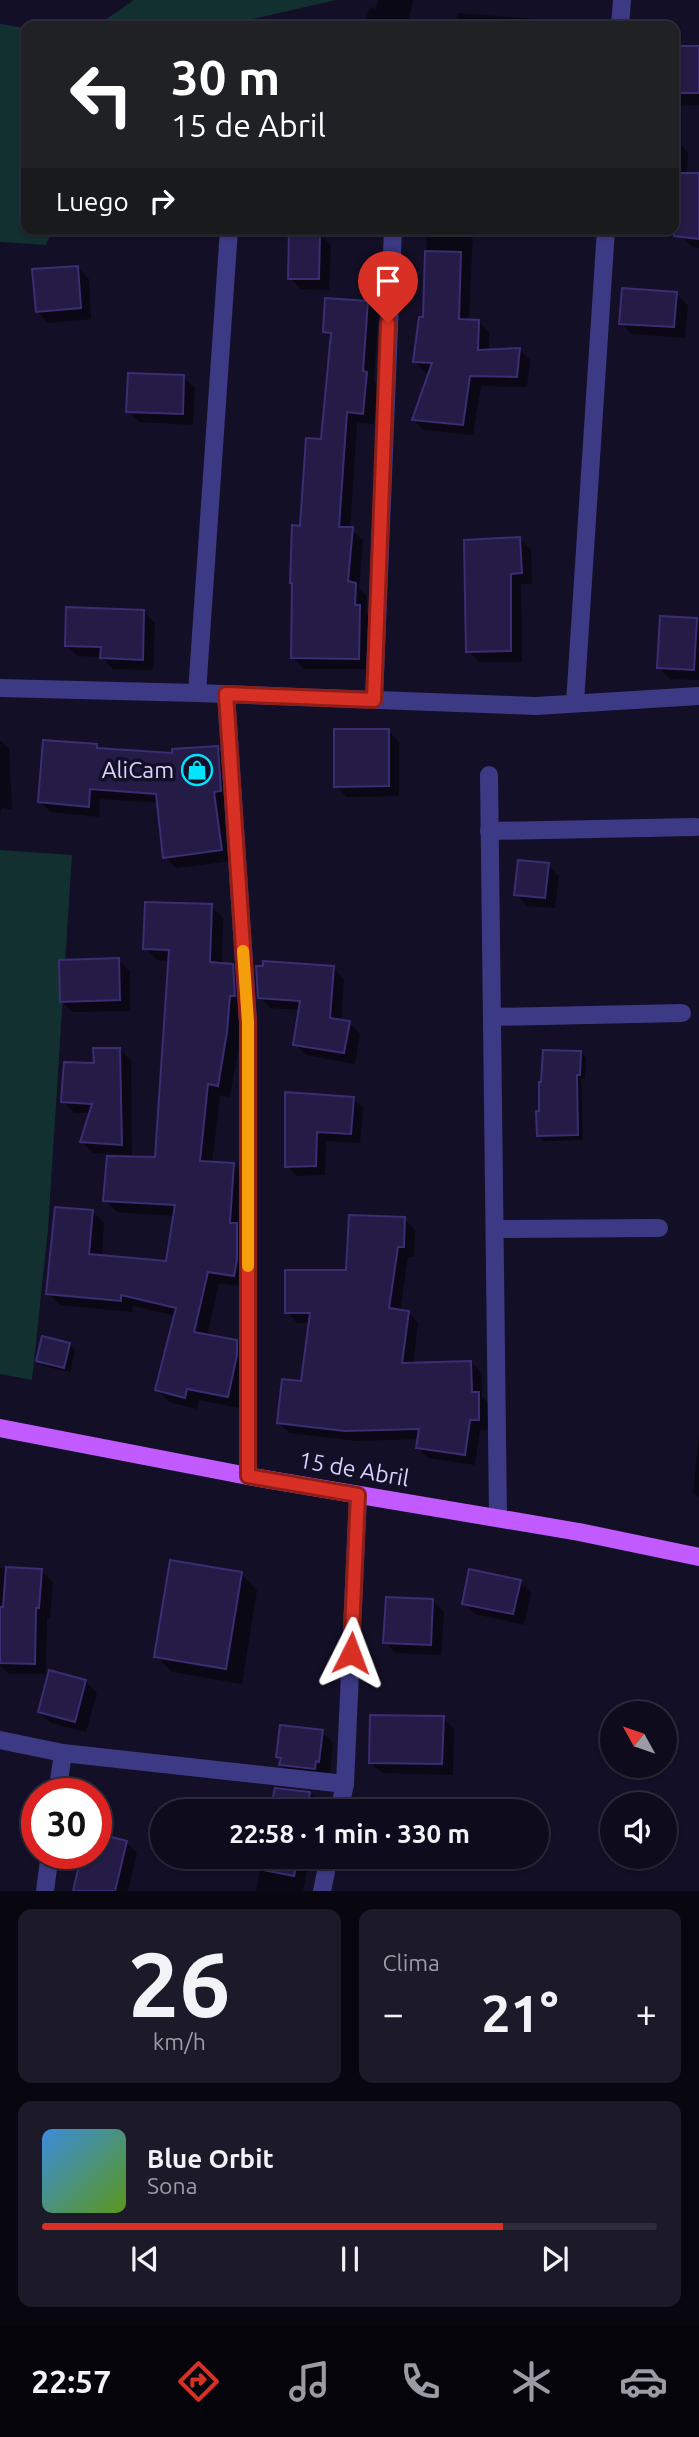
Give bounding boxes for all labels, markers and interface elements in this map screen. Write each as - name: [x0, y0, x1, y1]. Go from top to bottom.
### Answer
- icon: left: [56, 49, 147, 140]
- text: 30 m: [171, 49, 280, 104]
- text: 15 de Abril: [171, 107, 326, 143]
- icon: right: [143, 182, 181, 220]
- text: Luego: [56, 187, 129, 216]
- pin: [358, 251, 418, 323]
- icon: arrive: [369, 262, 407, 300]
- shop icon: AliCam: [180, 753, 214, 787]
- place label: AliCam: [102, 757, 174, 782]
- street label: 15 de Abril: [297, 1447, 411, 1490]
- position arrow: [314, 1616, 388, 1690]
- north arrow: [600, 1701, 677, 1778]
- map controls: [600, 1701, 677, 1869]
- speed limit sign: 30: [21, 1778, 112, 1869]
- button: sound: [600, 1792, 677, 1869]
- text: 22:58 · 1 min · 330 m: [229, 1819, 470, 1848]
- text: 26: [128, 1932, 231, 2034]
- text: Clima: [383, 1950, 440, 1975]
- text: 21°: [481, 1984, 558, 2042]
- text: −: [383, 1992, 404, 2034]
- text: +: [636, 1992, 657, 2034]
- text: km/h: [153, 2029, 206, 2054]
- text: Blue Orbit: [147, 2144, 274, 2173]
- text: Sona: [147, 2173, 197, 2198]
- icon: previous: [126, 2240, 164, 2278]
- icon: pause: [331, 2240, 369, 2278]
- icon: next: [536, 2240, 574, 2278]
- icon: directions: [174, 2357, 223, 2406]
- icon: music: [285, 2357, 334, 2406]
- icon: phone: [396, 2357, 445, 2406]
- icon: climate: [507, 2357, 556, 2406]
- icon: car: [619, 2357, 668, 2406]
- text: 22:57: [31, 2363, 111, 2399]

